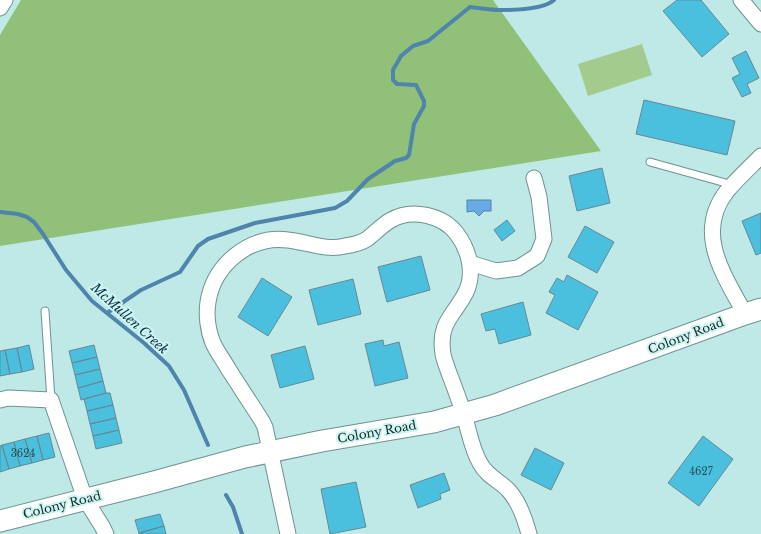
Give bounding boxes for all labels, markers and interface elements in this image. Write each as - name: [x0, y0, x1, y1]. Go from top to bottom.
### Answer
- water label: McMullen Creek: [87, 279, 172, 358]
- street label: Colony Road: [646, 314, 726, 357]
- street label: Colony Road: [336, 417, 418, 446]
- house number: 3624: [11, 447, 35, 460]
- house number: 4627: [689, 465, 714, 478]
- street label: Colony Road: [21, 488, 102, 521]

